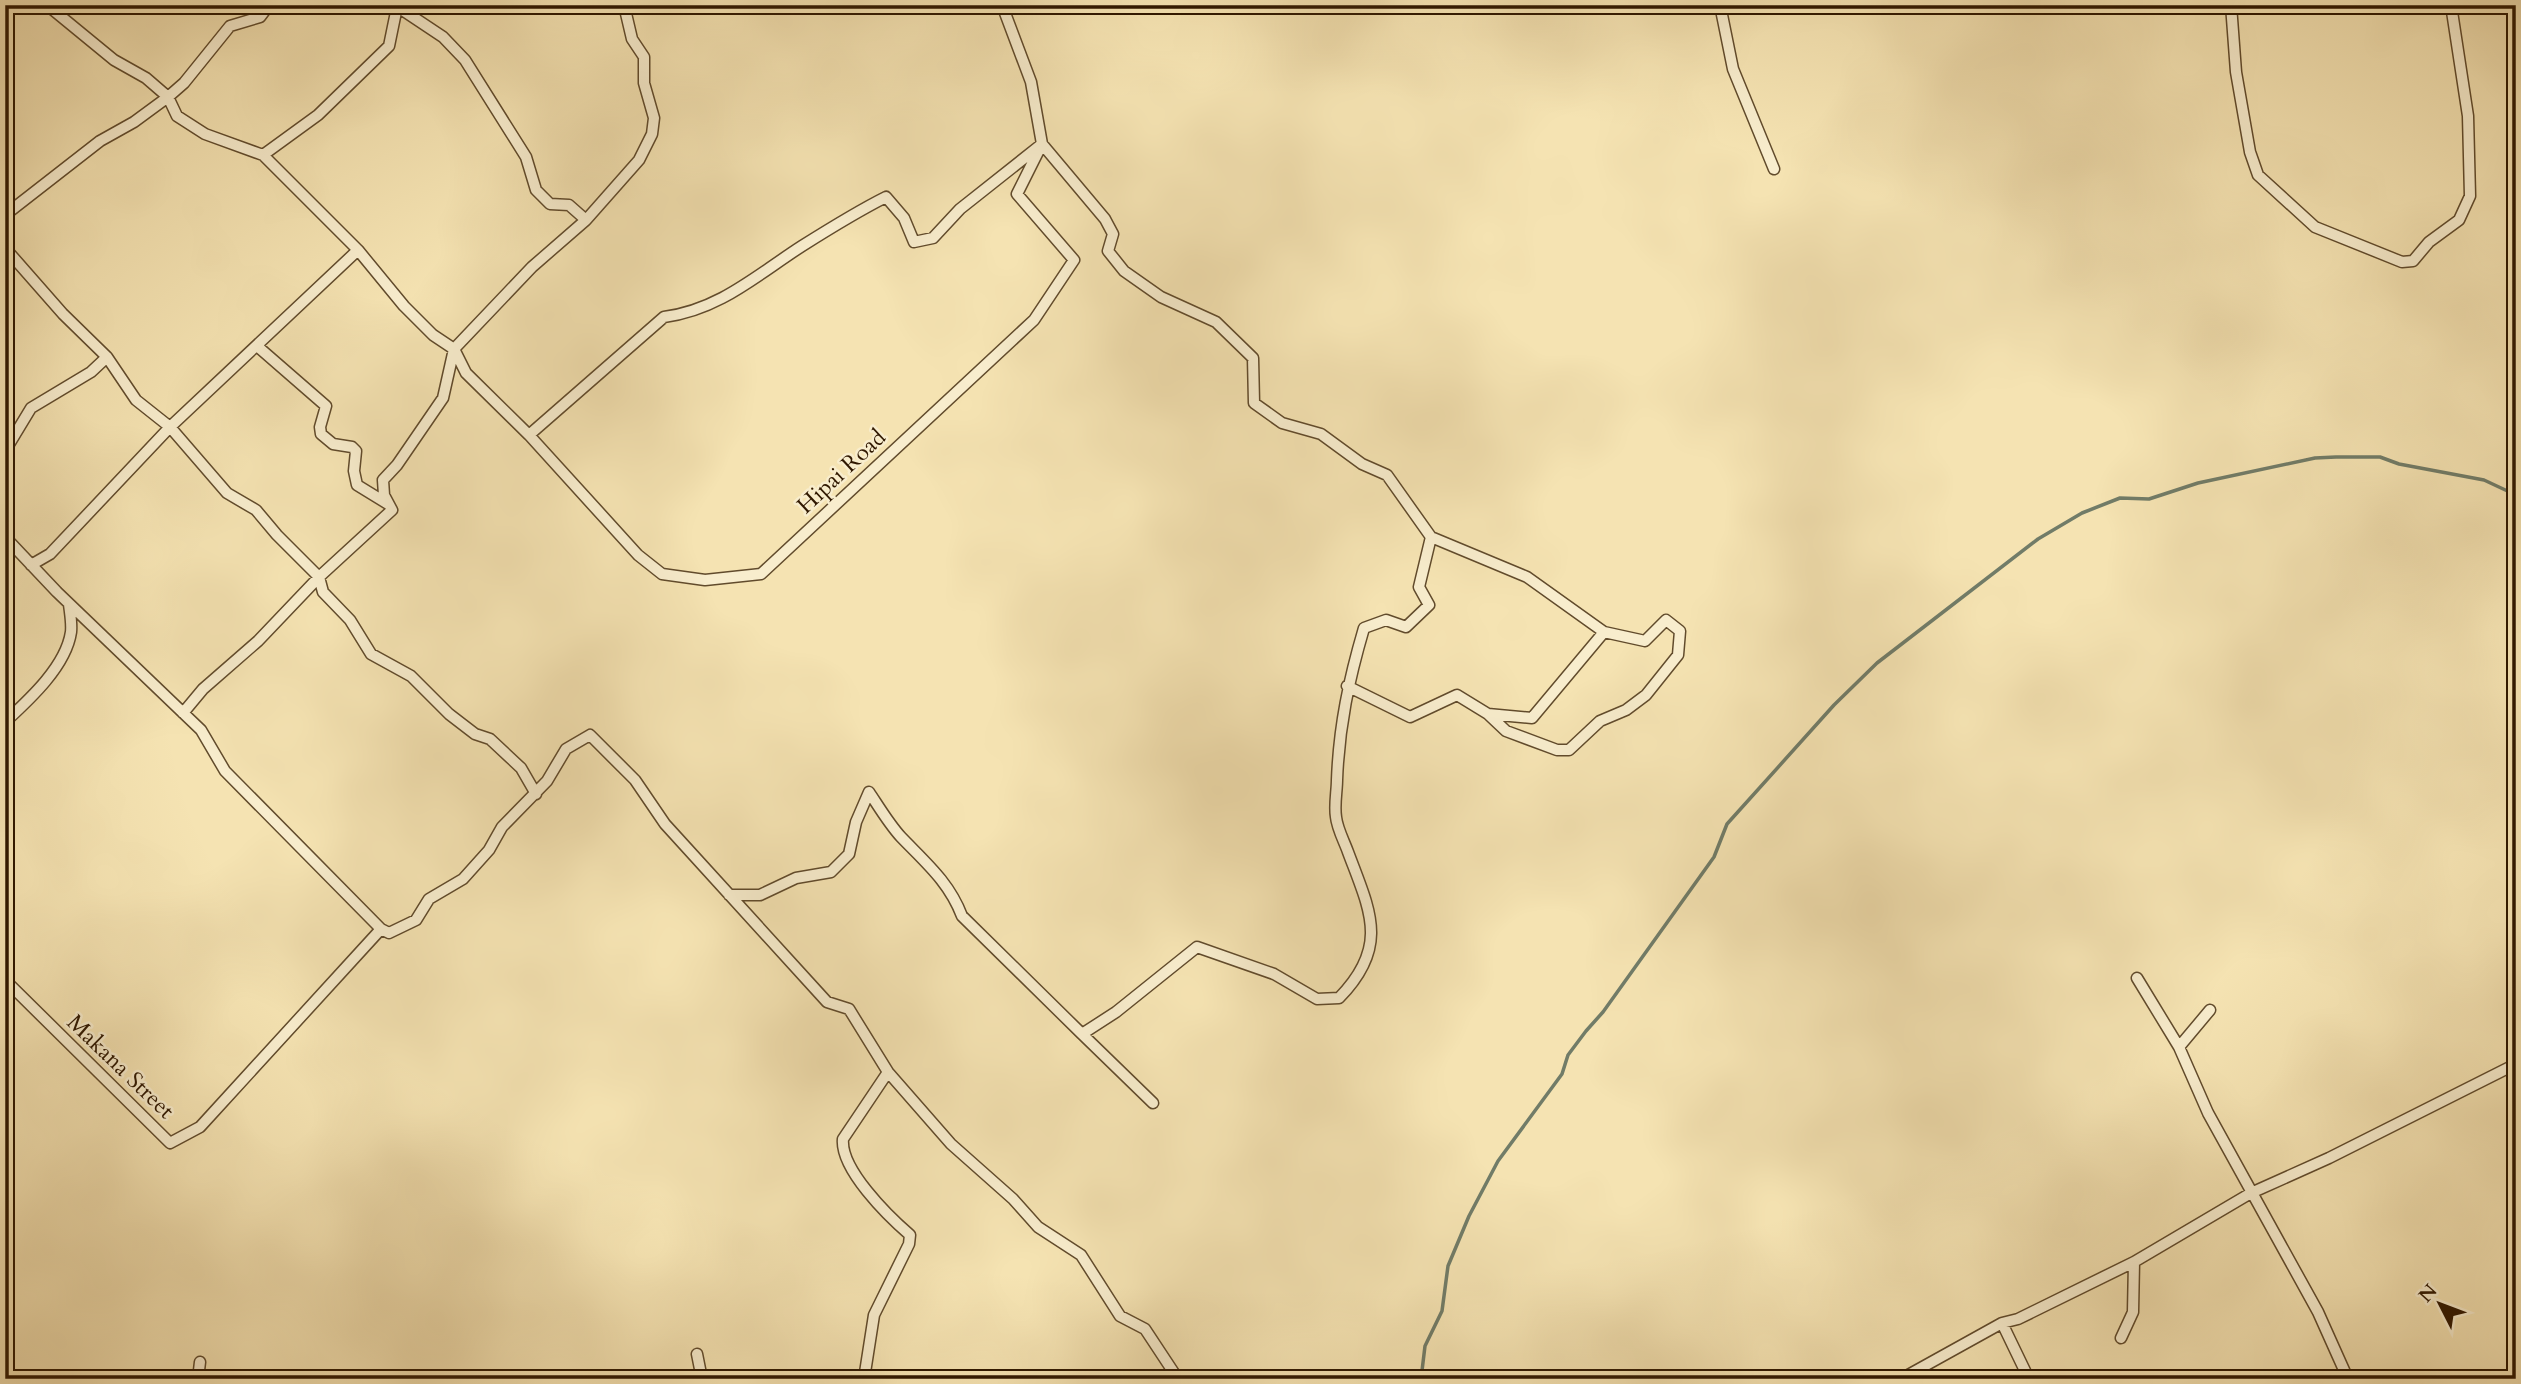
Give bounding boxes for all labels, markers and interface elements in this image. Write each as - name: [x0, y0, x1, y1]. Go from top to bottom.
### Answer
- street label: Hipai Road: [790, 422, 893, 521]
- street label: Makana Street: [60, 1007, 181, 1126]
- north arrow: [2406, 1268, 2476, 1338]
- text: N: [2413, 1278, 2444, 1308]

